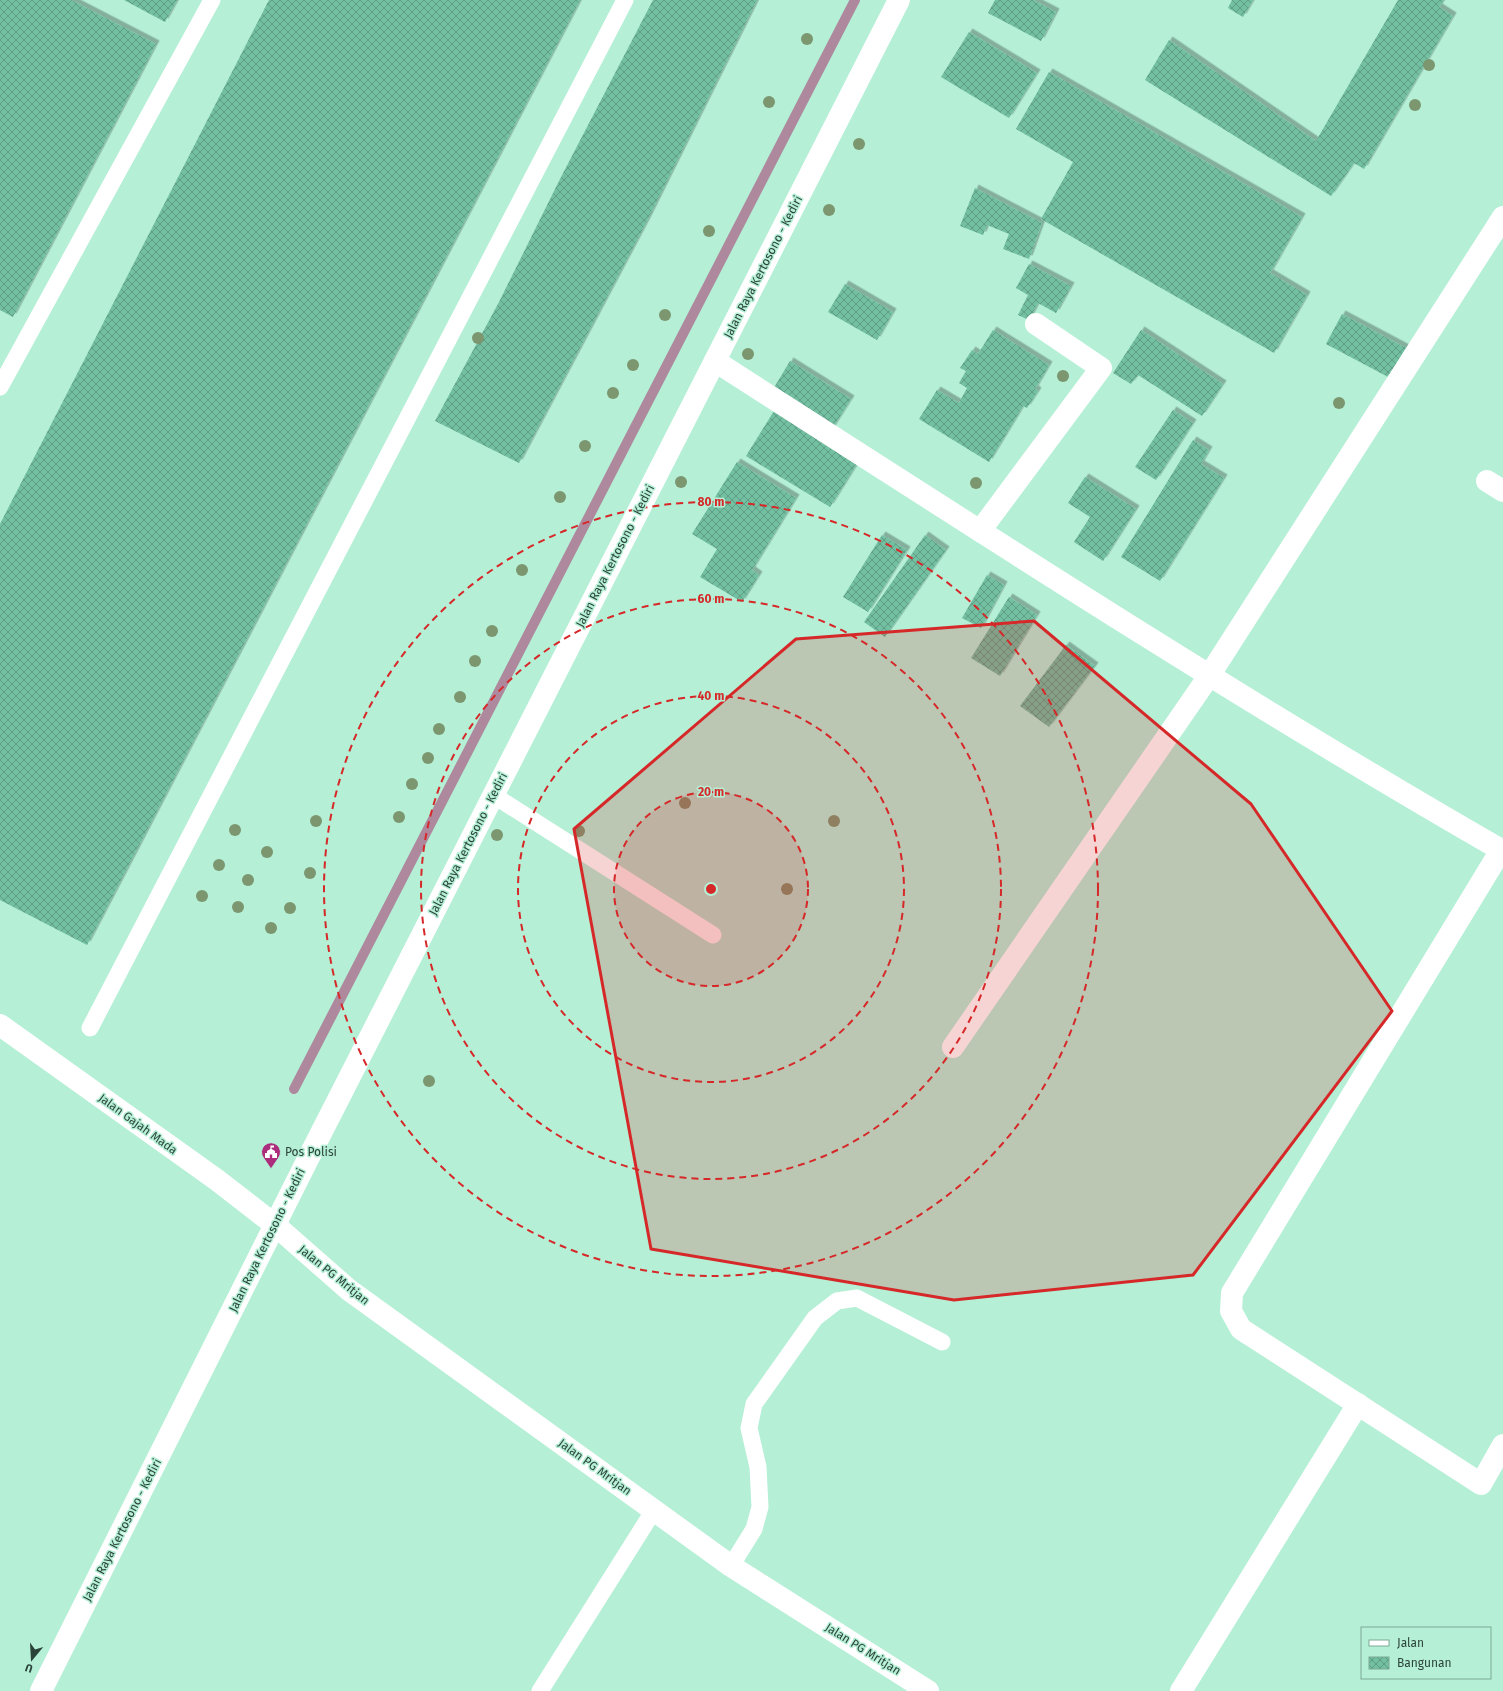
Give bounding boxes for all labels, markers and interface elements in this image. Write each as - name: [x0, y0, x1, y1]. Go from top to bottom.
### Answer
- street label: Jalan Raya Kertosono - Kediri: [721, 193, 805, 341]
- street label: Jalan Raya Kertosono - Kediri: [573, 482, 657, 630]
- text: 80 m: [698, 495, 724, 509]
- text: 60 m: [698, 592, 724, 606]
- text: 40 m: [698, 689, 724, 703]
- street label: Jalan Raya Kertosono - Kediri: [426, 770, 510, 918]
- text: 20 m: [698, 785, 724, 799]
- centre of rings: [704, 882, 718, 896]
- street label: Jalan Gajah Mada: [96, 1091, 180, 1157]
- public building icon: Pos Polisi: [260, 1141, 282, 1169]
- place label: Pos Polisi: [285, 1145, 337, 1159]
- street label: Jalan Raya Kertosono - Kediri: [226, 1166, 308, 1314]
- street label: Jalan PG Mritjan: [296, 1242, 372, 1308]
- street label: Jalan PG Mritjan: [556, 1436, 634, 1498]
- street label: Jalan Raya Kertosono - Kediri: [80, 1456, 164, 1604]
- street label: Jalan PG Mritjan: [823, 1620, 903, 1678]
- legend: [1361, 1627, 1491, 1679]
- text: Jalan: [1397, 1636, 1424, 1650]
- north arrow: [12, 1639, 52, 1679]
- text: Bangunan: [1397, 1656, 1452, 1670]
- text: U: [24, 1661, 34, 1675]

